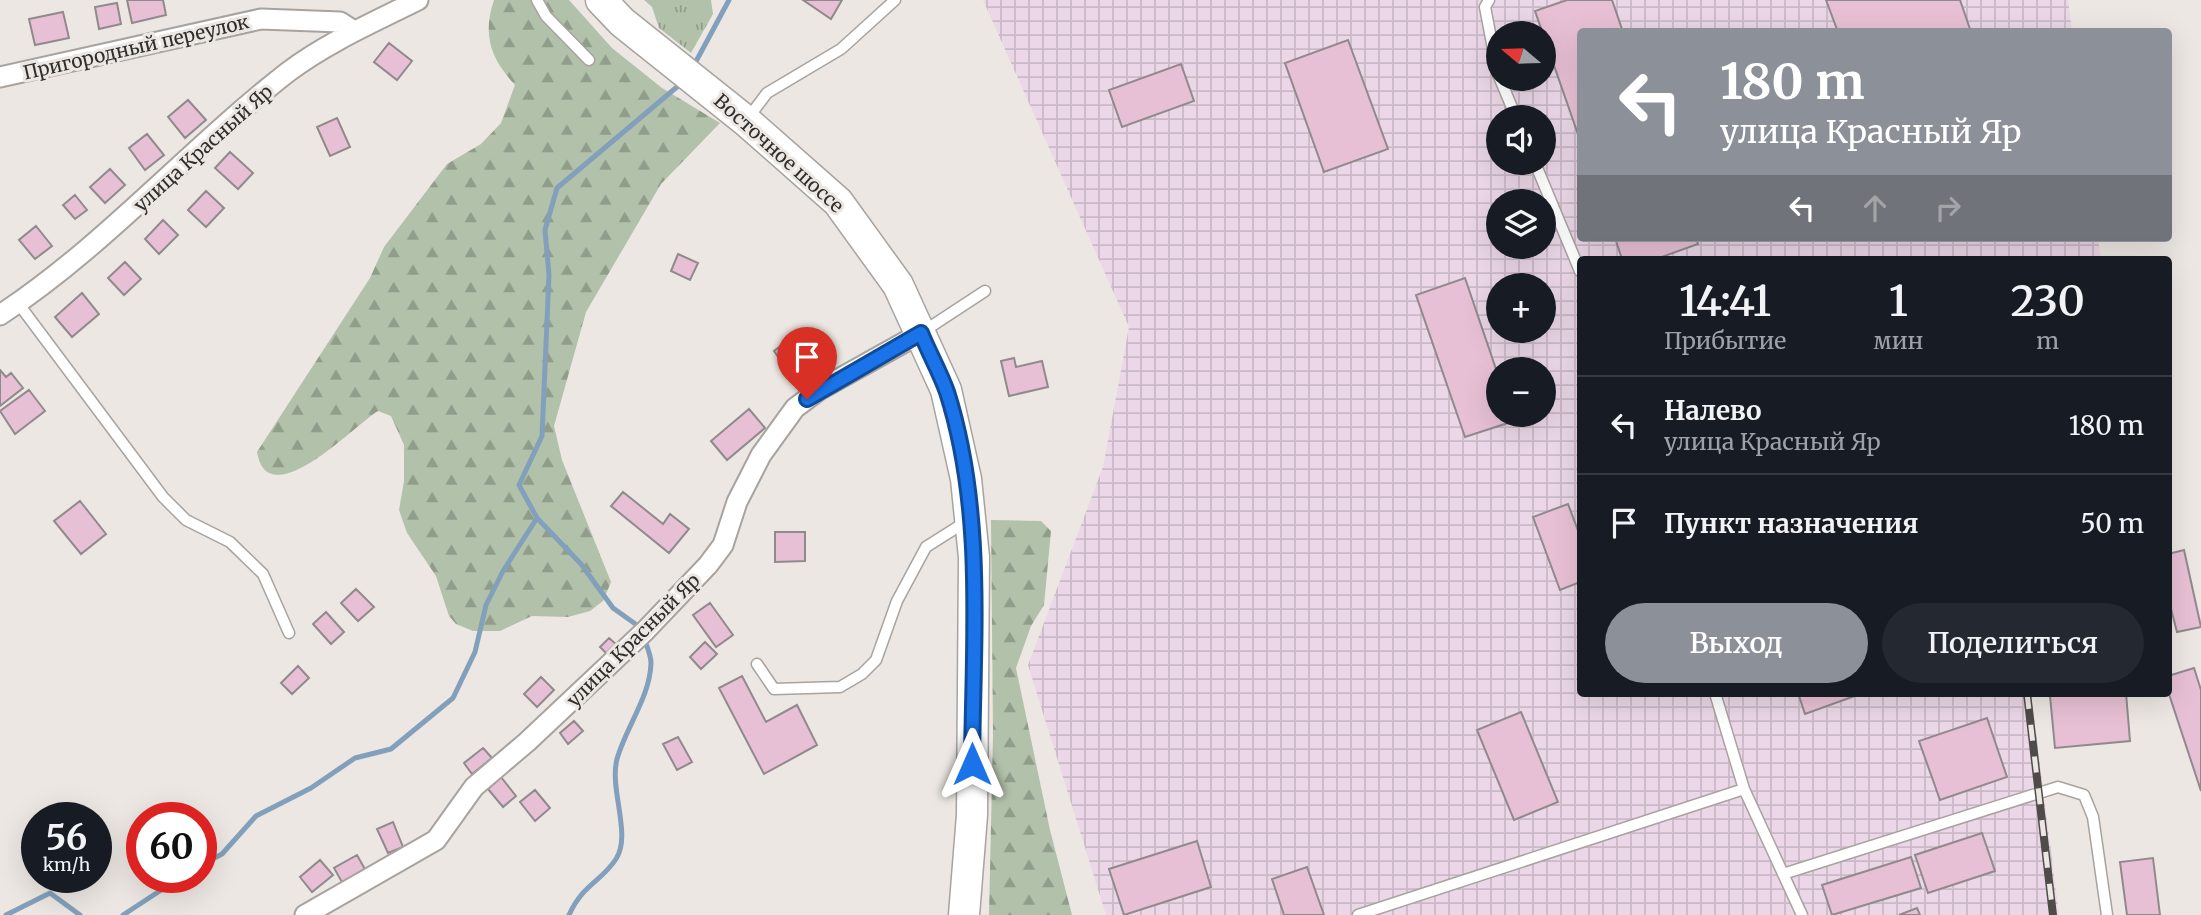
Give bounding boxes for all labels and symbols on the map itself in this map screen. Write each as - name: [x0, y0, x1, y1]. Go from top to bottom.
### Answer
- street label: Пригородный переулок: [21, 9, 251, 85]
- north arrow: [1486, 21, 1556, 91]
- street label: улица Красный Яр: [128, 79, 278, 217]
- street label: Восточное шоссе: [709, 88, 849, 218]
- pin: [777, 327, 837, 399]
- street label: улица Красный Яр: [561, 568, 705, 712]
- position arrow: [935, 727, 1009, 801]
- speed limit sign: 60: [126, 802, 217, 893]

